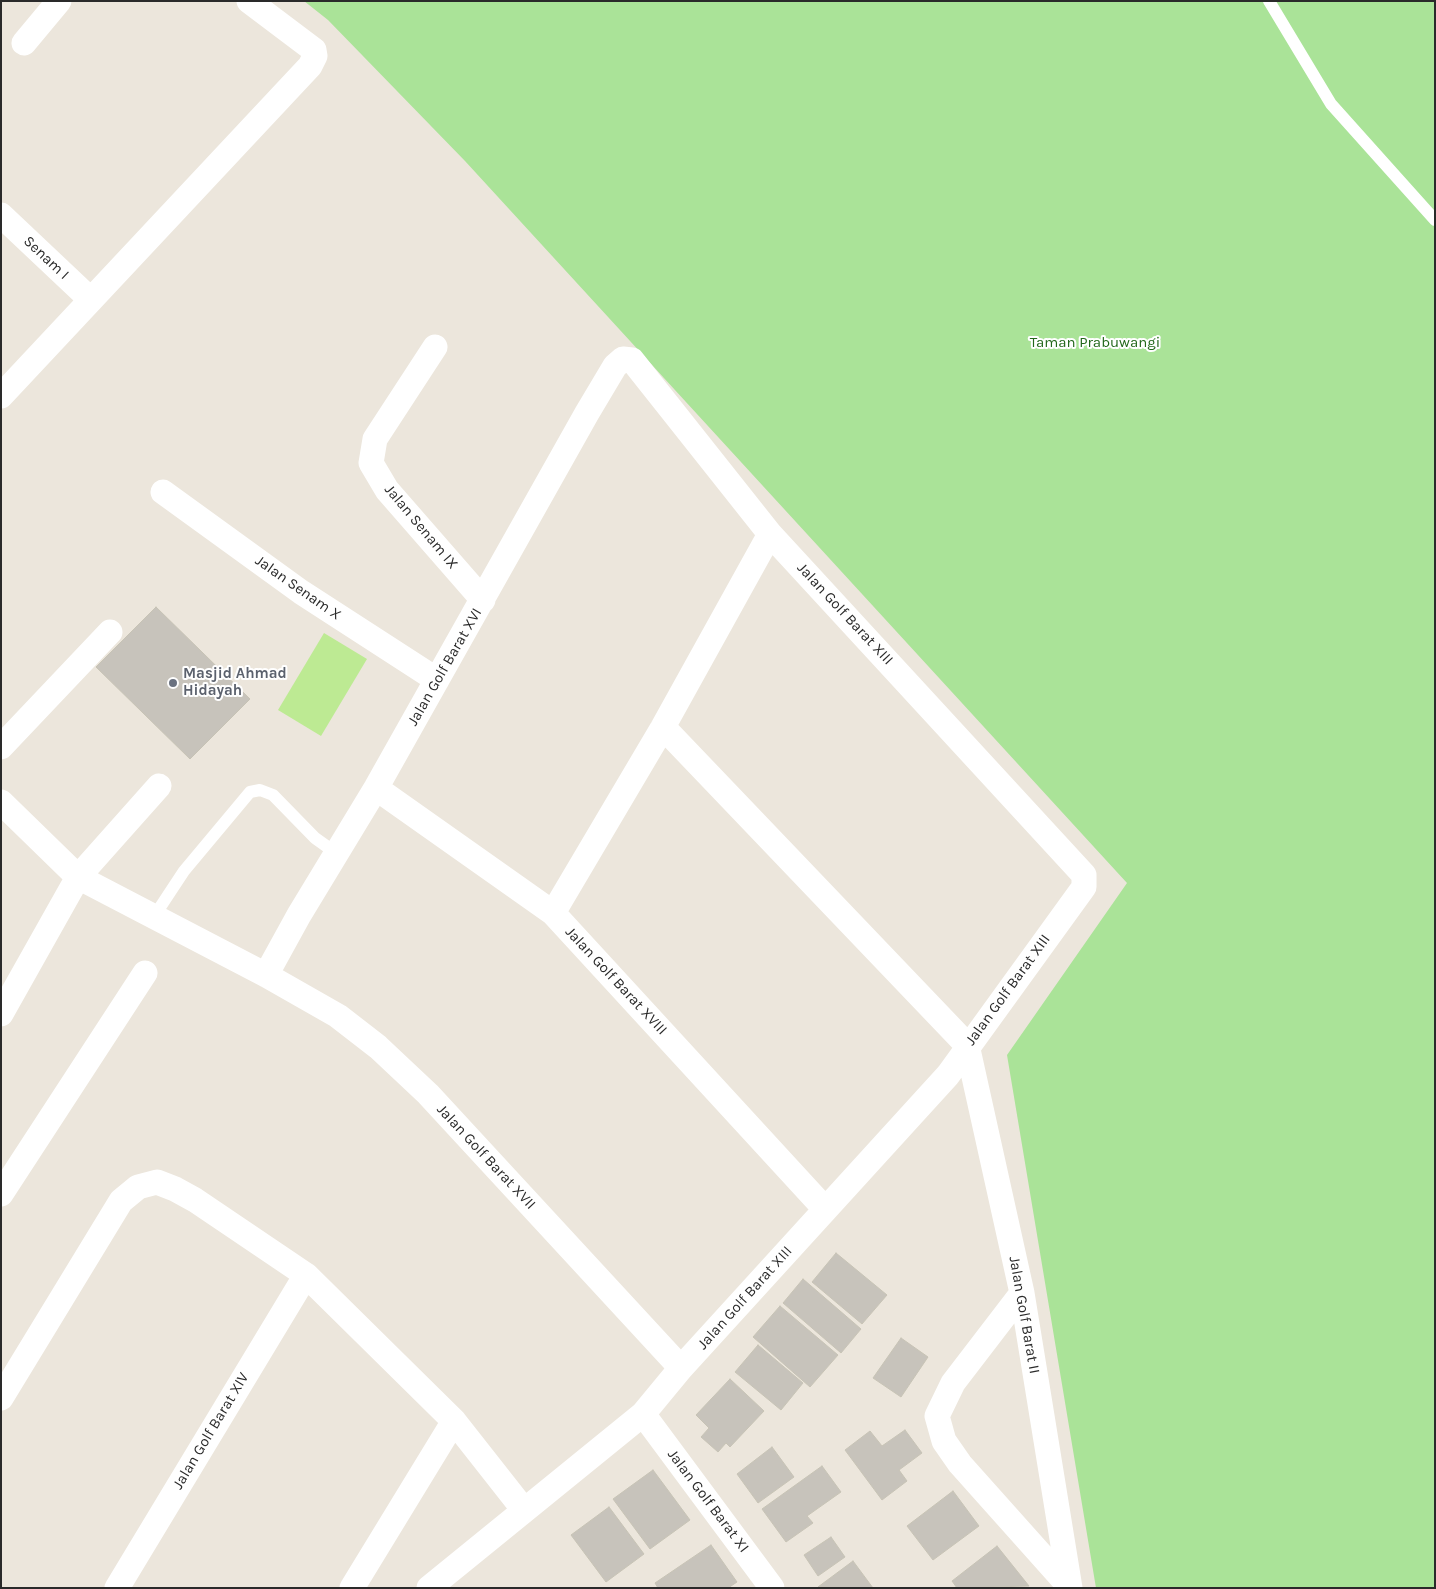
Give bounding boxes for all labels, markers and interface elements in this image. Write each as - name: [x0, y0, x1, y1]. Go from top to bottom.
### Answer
- street label: Senam I: [19, 232, 73, 284]
- park label: Taman Prabuwangi: [1030, 334, 1160, 352]
- street label: Jalan Senam IX: [380, 481, 462, 573]
- street label: Jalan Senam X: [252, 552, 344, 624]
- street label: Jalan Golf Barat XIII: [793, 559, 897, 669]
- street label: Jalan Golf Barat XVI: [404, 605, 486, 729]
- place label: Masjid Ahmad Hidayah: [183, 665, 287, 700]
- marker: Masjid Ahmad Hidayah: [167, 677, 179, 689]
- street label: Jalan Golf Barat XVIII: [561, 923, 671, 1039]
- street label: Jalan Golf Barat XIII: [962, 931, 1054, 1049]
- street label: Jalan Golf Barat XVII: [433, 1101, 539, 1213]
- street label: Jalan Golf Barat XIII: [694, 1243, 796, 1353]
- street label: Jalan Golf Barat II: [1005, 1255, 1043, 1375]
- street label: Jalan Golf Barat XIV: [169, 1369, 253, 1493]
- street label: Jalan Golf Barat XI: [663, 1446, 753, 1556]

